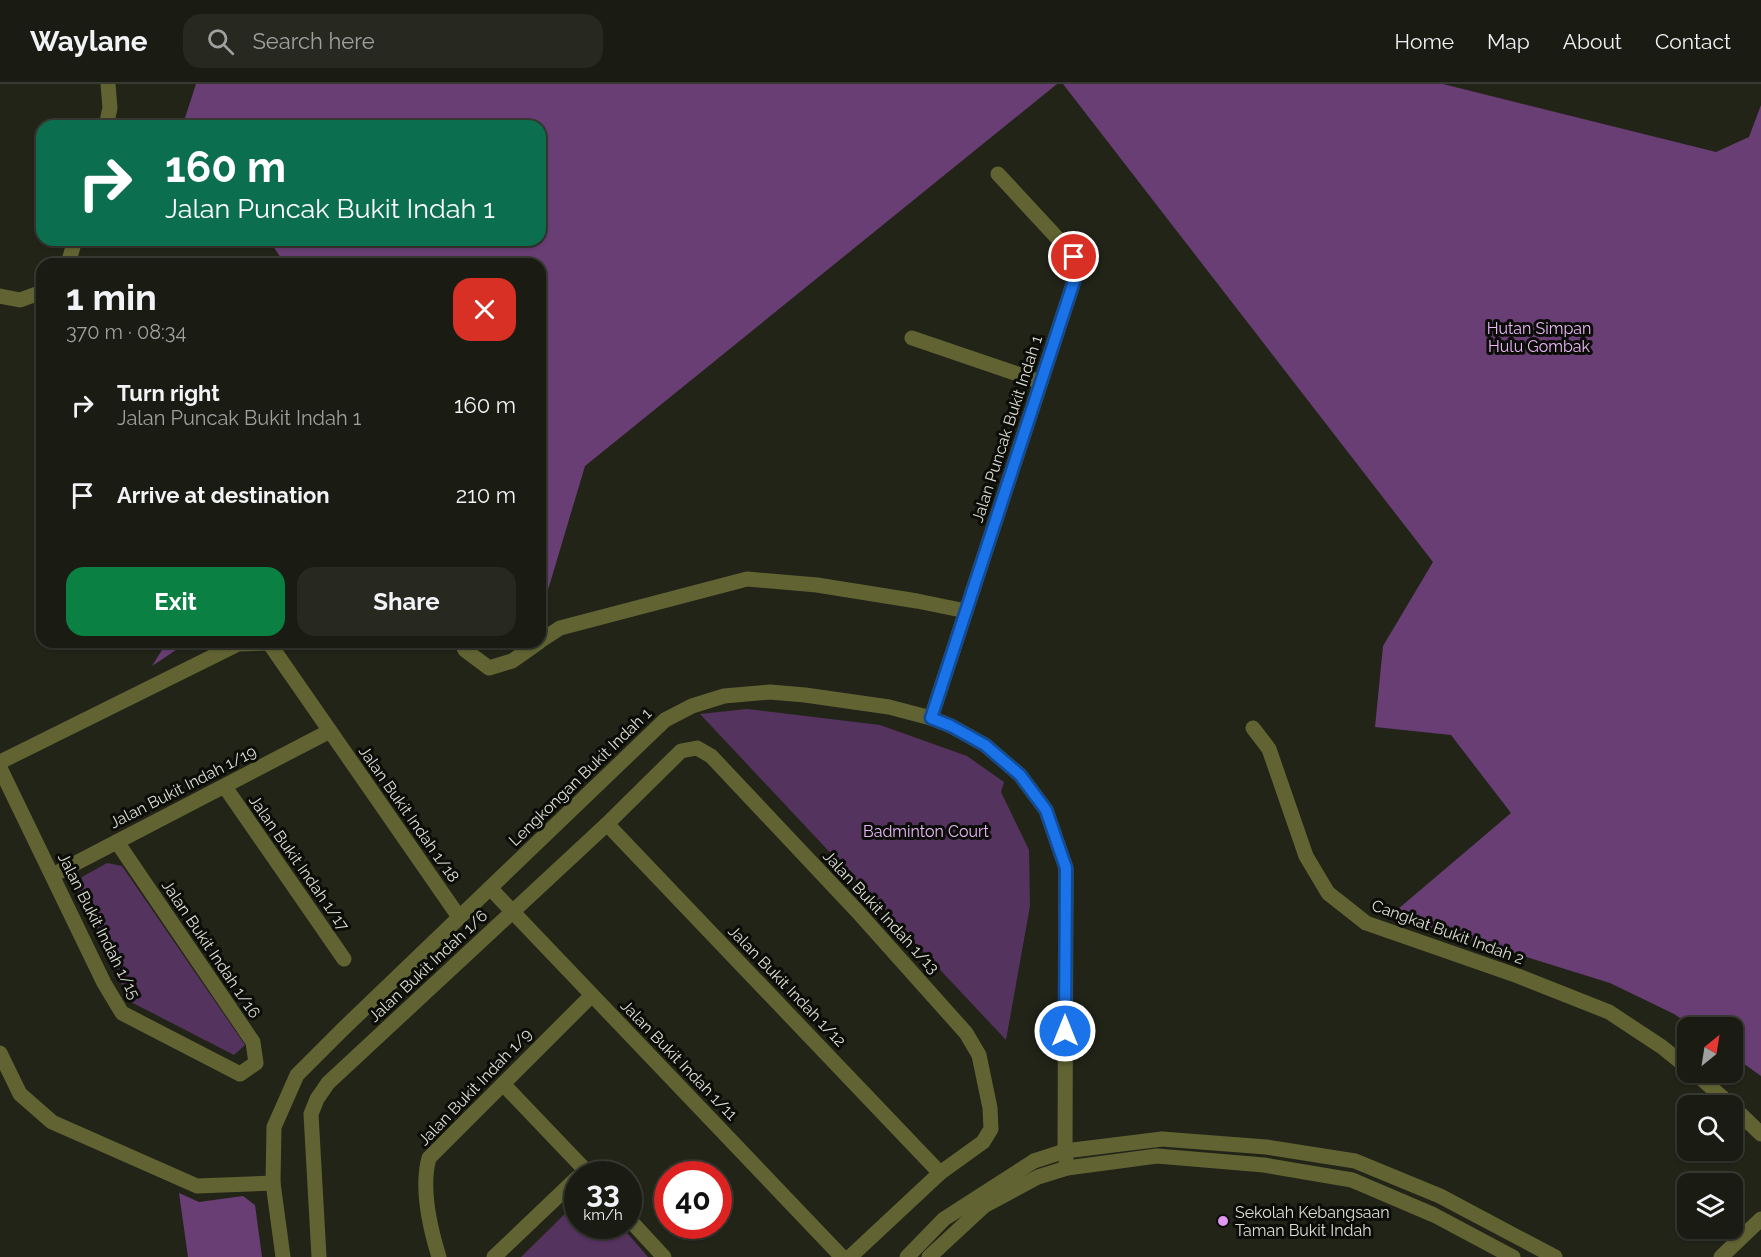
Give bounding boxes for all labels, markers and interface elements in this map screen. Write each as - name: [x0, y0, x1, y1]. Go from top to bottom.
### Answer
- search box: [183, 14, 603, 68]
- text: Waylane: [30, 25, 147, 58]
- icon: search: [204, 25, 237, 58]
- text: Search here: [252, 28, 375, 54]
- text: Home: [1395, 29, 1454, 54]
- text: Map: [1487, 29, 1530, 54]
- text: About: [1563, 29, 1622, 54]
- text: Contact: [1655, 29, 1731, 54]
- text: 160 m: [165, 143, 286, 192]
- icon: right: [66, 144, 144, 222]
- text: Jalan Puncak Bukit Indah 1: [165, 193, 495, 224]
- pin: [1048, 231, 1099, 282]
- icon: arrive: [1057, 240, 1090, 273]
- text: 1 min: [66, 276, 157, 318]
- button: close: [453, 278, 516, 341]
- park label: Hutan Simpan Hulu Gombak: [1487, 319, 1591, 356]
- text: 370 m · 08:34: [66, 320, 186, 344]
- street label: Jalan Puncak Bukit Indah 1: [968, 333, 1046, 525]
- text: Turn right: [117, 380, 220, 406]
- icon: right: [66, 389, 99, 422]
- text: 160 m: [454, 392, 516, 418]
- text: Jalan Puncak Bukit Indah 1: [117, 406, 361, 430]
- icon: arrive: [66, 479, 99, 512]
- text: Arrive at destination: [117, 482, 330, 508]
- text: 210 m: [456, 482, 516, 508]
- button: Exit: [66, 567, 285, 636]
- button: Share: [297, 567, 516, 636]
- street label: Lengkongan Bukit Indah 1: [505, 704, 655, 850]
- street label: Jalan Bukit Indah 1/19: [106, 742, 260, 832]
- street label: Jalan Bukit Indah 1/18: [355, 742, 463, 886]
- street label: Jalan Bukit Indah 1/17: [245, 792, 353, 935]
- park label: Badminton Court: [863, 822, 990, 841]
- street label: Jalan Bukit Indah 1/13: [819, 847, 943, 977]
- street label: Jalan Bukit Indah 1/15: [54, 850, 144, 1002]
- street label: Jalan Bukit Indah 1/16: [158, 876, 264, 1022]
- street label: Cangkat Bukit Indah 2: [1369, 896, 1527, 968]
- street label: Jalan Bukit Indah 1/6: [365, 906, 491, 1026]
- street label: Jalan Bukit Indah 1/12: [724, 921, 850, 1051]
- street label: Jalan Bukit Indah 1/11: [617, 996, 741, 1124]
- position arrow: [1033, 999, 1097, 1063]
- north arrow: [1677, 1017, 1743, 1083]
- map controls: [1677, 1017, 1743, 1239]
- street label: Jalan Bukit Indah 1/9: [414, 1025, 536, 1149]
- button: search: [1677, 1095, 1743, 1161]
- speed limit sign: 40: [654, 1161, 732, 1239]
- button: layers: [1677, 1173, 1743, 1239]
- text: 33: [586, 1175, 620, 1210]
- place label: Sekolah Kebangsaan Taman Bukit Indah: [1235, 1203, 1390, 1240]
- text: km/h: [583, 1206, 623, 1224]
- marker: Sekolah Kebangsaan Taman Bukit Indah: [1216, 1214, 1230, 1228]

